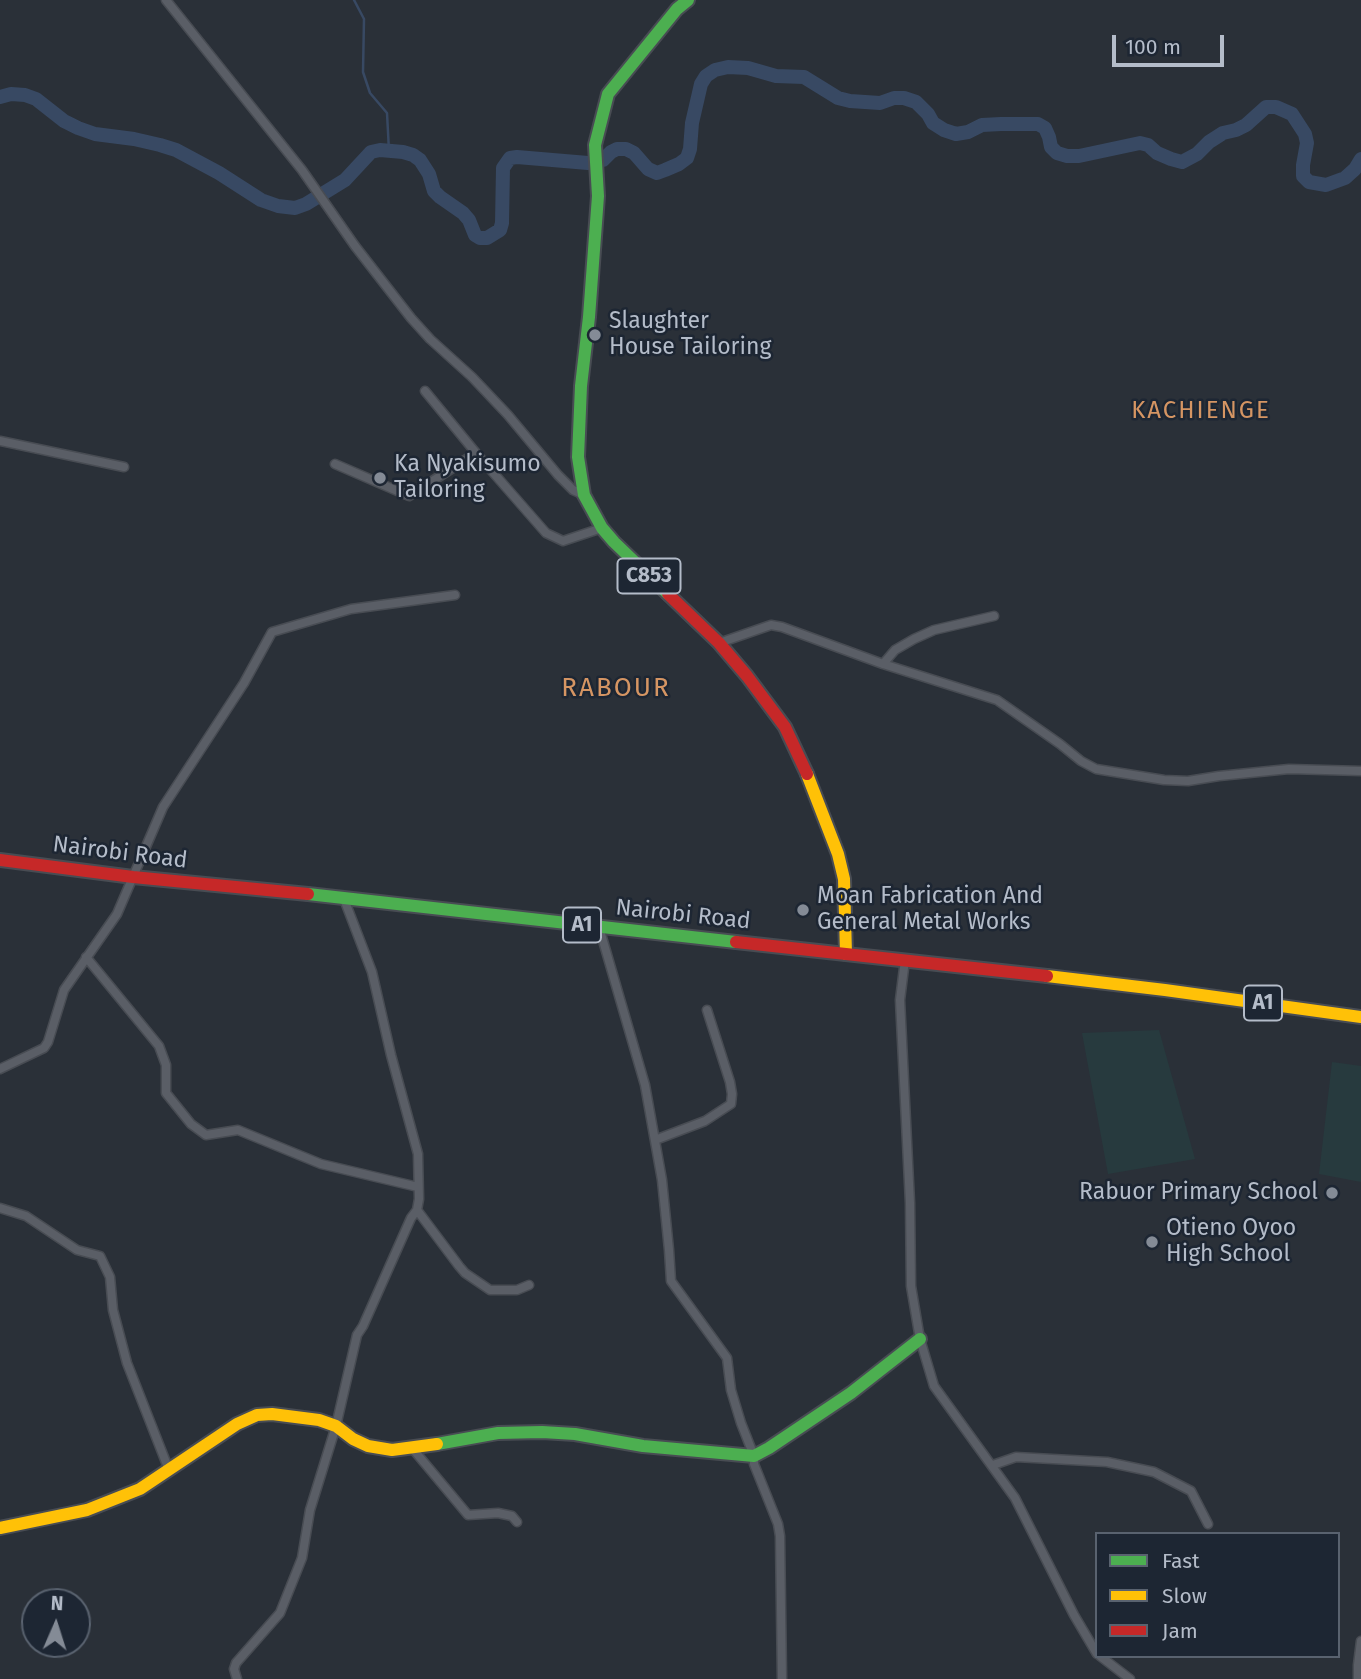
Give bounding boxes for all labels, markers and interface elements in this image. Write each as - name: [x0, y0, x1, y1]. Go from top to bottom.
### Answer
- scale bar: [1116, 21, 1228, 65]
- text: 100 m: [1125, 34, 1181, 60]
- place label: Slaughter House Tailoring: [609, 308, 771, 362]
- marker: Slaughter House Tailoring: [587, 327, 603, 343]
- district label: KACHIENGE: [1132, 397, 1270, 425]
- place label: Ka Nyakisumo Tailoring: [394, 451, 541, 505]
- marker: Ka Nyakisumo Tailoring: [372, 470, 388, 486]
- road number: C853: [618, 558, 680, 594]
- district label: RABOUR: [562, 673, 670, 705]
- street label: Nairobi Road: [51, 831, 189, 875]
- place label: Moan Fabrication And General Metal Works: [817, 883, 1043, 937]
- street label: Nairobi Road: [614, 894, 752, 936]
- marker: Moan Fabrication And General Metal Works: [795, 902, 811, 918]
- road number: A1: [563, 908, 601, 942]
- road number: A1: [1244, 986, 1282, 1020]
- place label: Rabuor Primary School: [1079, 1179, 1318, 1207]
- marker: Rabuor Primary School: [1324, 1185, 1340, 1201]
- place label: Otieno Oyoo High School: [1166, 1215, 1296, 1269]
- marker: Otieno Oyoo High School: [1144, 1234, 1160, 1250]
- legend: [1095, 1532, 1340, 1658]
- text: Fast: [1162, 1548, 1200, 1574]
- text: Slow: [1162, 1583, 1207, 1609]
- north arrow: [21, 1588, 91, 1658]
- text: N: [50, 1592, 64, 1615]
- text: Jam: [1162, 1618, 1198, 1644]

